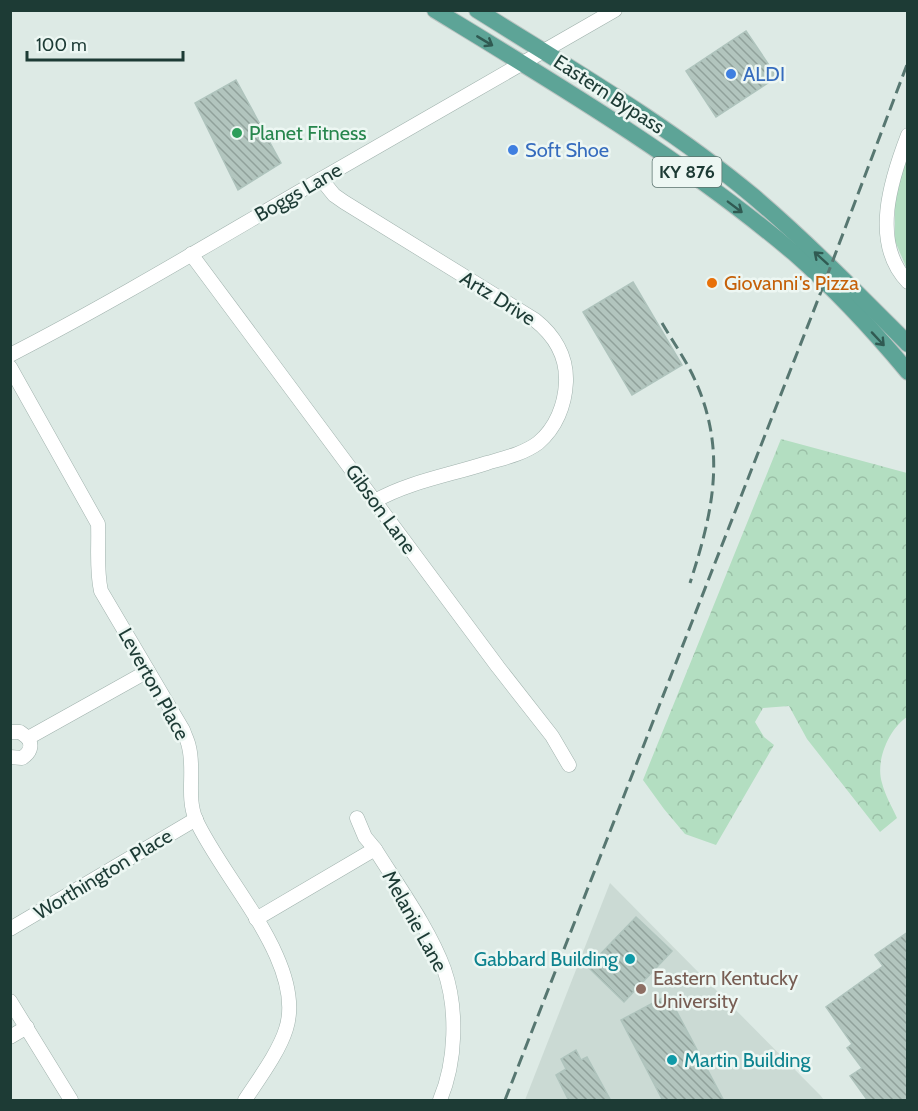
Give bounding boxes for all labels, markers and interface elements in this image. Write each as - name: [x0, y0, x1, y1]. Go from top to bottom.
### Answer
- scale bar: [27, 24, 183, 62]
- text: 100 m: [36, 34, 87, 56]
- one-way arrow: [476, 35, 493, 47]
- street label: Eastern Bypass: [549, 49, 669, 139]
- place label: ALDI: [743, 62, 785, 86]
- marker: ALDI: [724, 67, 738, 81]
- place label: Planet Fitness: [249, 121, 367, 145]
- marker: Planet Fitness: [230, 126, 244, 140]
- place label: Soft Shoe: [525, 138, 609, 162]
- marker: Soft Shoe: [506, 143, 520, 157]
- street label: Boggs Lane: [250, 157, 346, 227]
- road number: KY 876: [652, 157, 722, 187]
- one-way arrow: [727, 200, 743, 213]
- one-way arrow: [814, 251, 829, 265]
- street label: Artz Drive: [456, 266, 540, 330]
- place label: Giovanni's Pizza: [724, 271, 859, 295]
- marker: Giovanni's Pizza: [705, 276, 719, 290]
- one-way arrow: [871, 331, 885, 346]
- street label: Gibson Lane: [341, 460, 421, 558]
- street label: Leverton Place: [113, 624, 195, 744]
- street label: Worthington Place: [30, 823, 176, 925]
- street label: Melanie Lane: [377, 866, 453, 976]
- place label: Gabbard Building: [474, 947, 619, 971]
- marker: Gabbard Building: [623, 952, 637, 966]
- place label: Eastern Kentucky University: [653, 966, 798, 1013]
- marker: Eastern Kentucky University: [634, 982, 648, 996]
- place label: Martin Building: [684, 1048, 811, 1072]
- marker: Martin Building: [665, 1053, 679, 1067]

